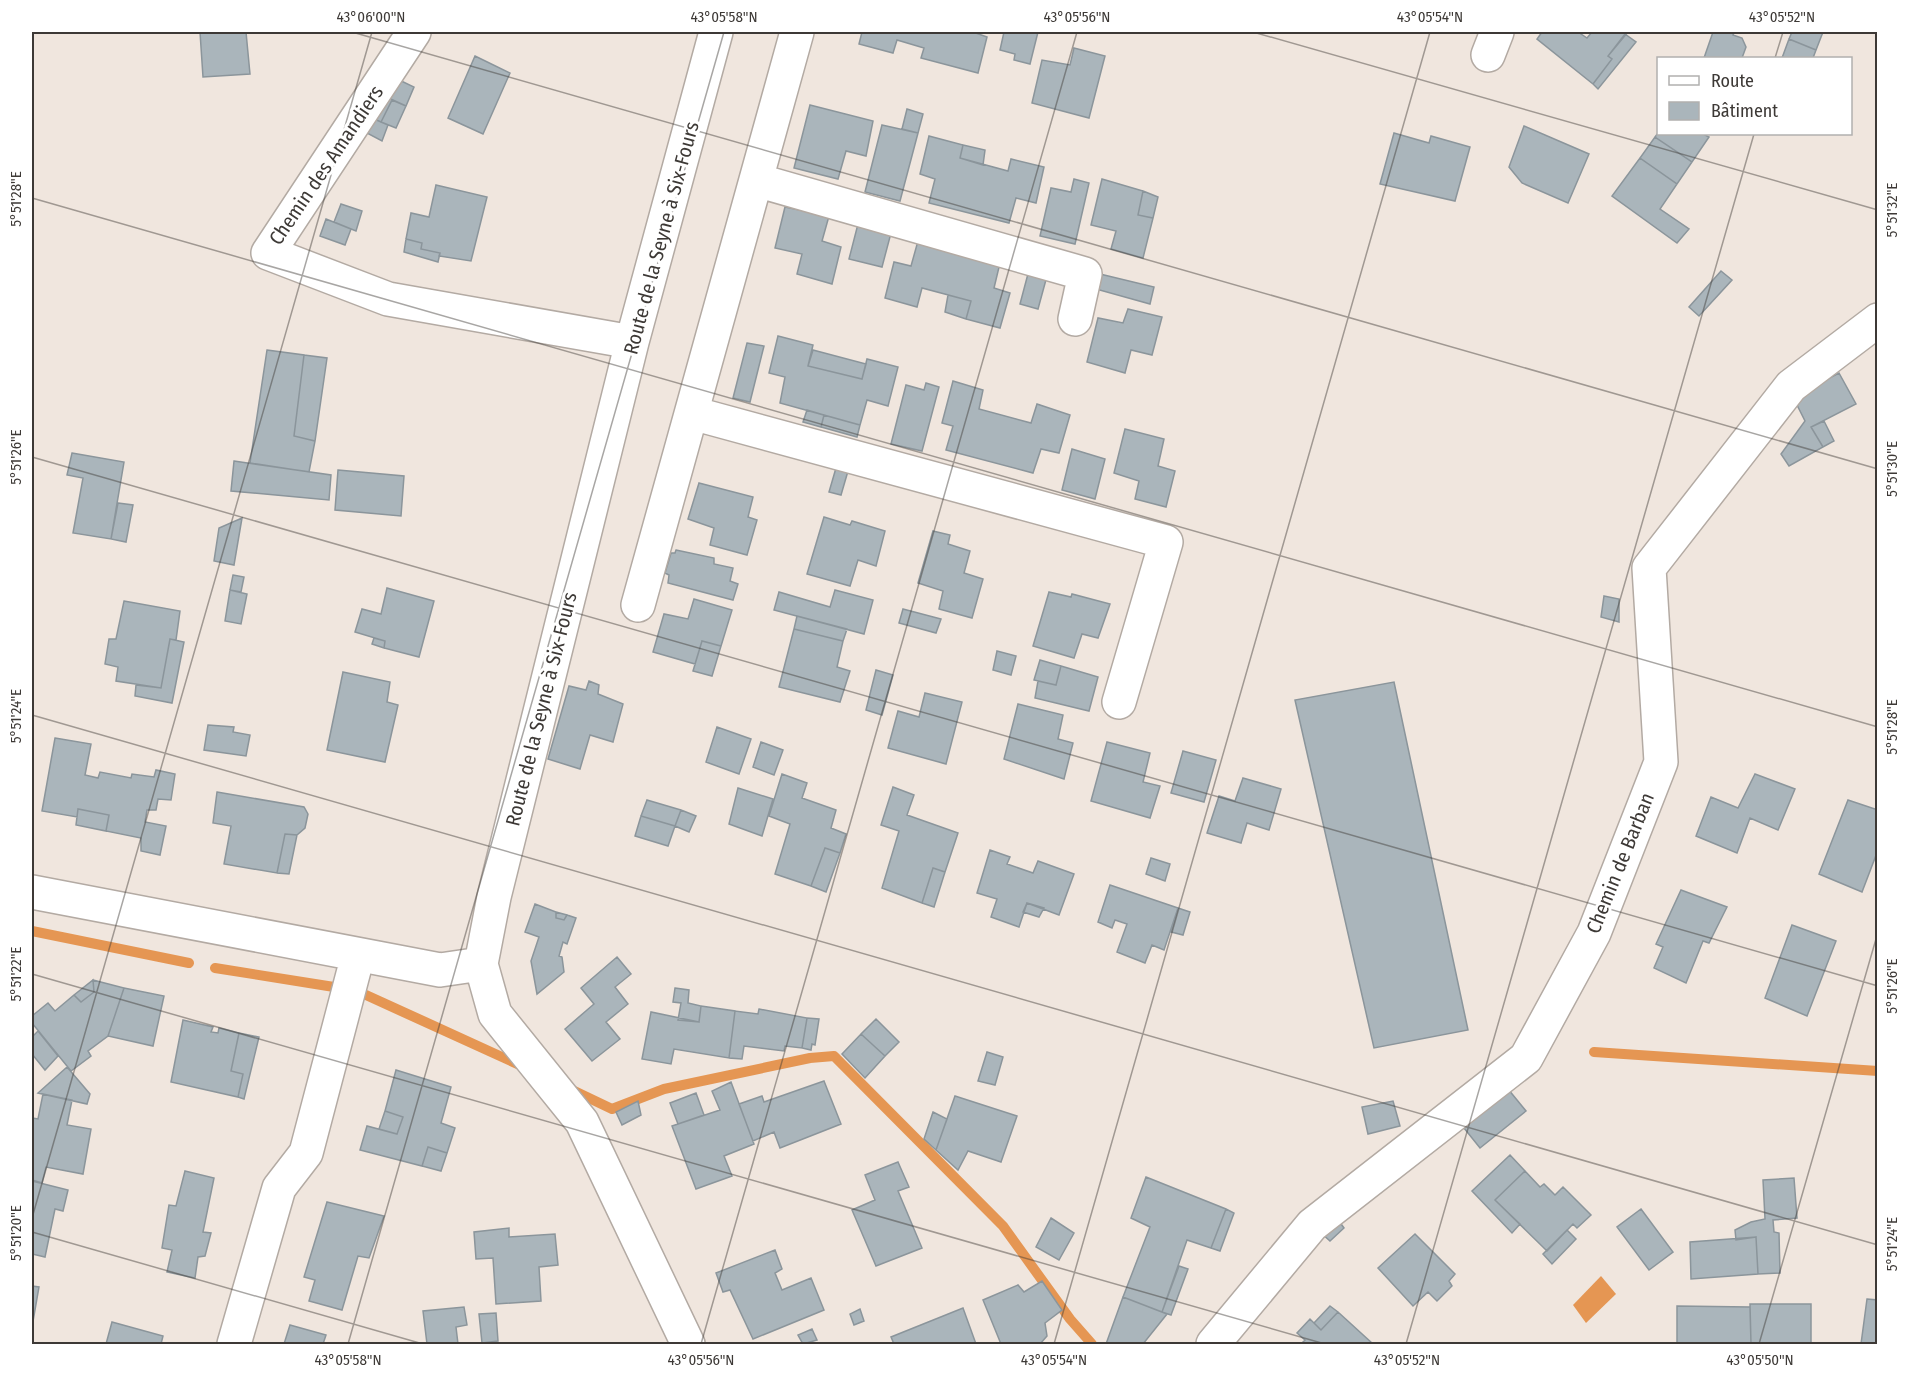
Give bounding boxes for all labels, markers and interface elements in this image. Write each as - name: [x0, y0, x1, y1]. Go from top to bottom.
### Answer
- text: 43°06'00"N: [337, 8, 405, 26]
- text: 43°05'58"N: [690, 8, 758, 26]
- text: 43°05'56"N: [1044, 8, 1110, 26]
- text: 43°05'54"N: [1397, 8, 1463, 26]
- text: 43°05'52"N: [1749, 8, 1815, 26]
- legend: [1657, 57, 1852, 135]
- text: Route: [1711, 70, 1754, 92]
- street label: Chemin des Amandiers: [264, 81, 388, 249]
- text: Bâtiment: [1711, 100, 1778, 122]
- street label: Route de la Seyne à Six-Fours: [618, 119, 704, 357]
- text: 5°51'28"E: [7, 171, 25, 227]
- text: 5°51'32"E: [1883, 183, 1901, 237]
- text: 5°51'26"E: [7, 429, 25, 485]
- text: 5°51'30"E: [1883, 441, 1901, 497]
- street label: Route de la Seyne à Six-Fours: [500, 590, 582, 828]
- text: 5°51'24"E: [7, 689, 25, 743]
- text: 5°51'28"E: [1883, 699, 1901, 755]
- street label: Chemin de Barban: [1581, 789, 1659, 937]
- text: 5°51'22"E: [7, 947, 25, 1001]
- text: 5°51'26"E: [1883, 958, 1901, 1014]
- text: 5°51'20"E: [7, 1205, 25, 1261]
- text: 5°51'24"E: [1883, 1217, 1901, 1271]
- text: 43°05'58"N: [314, 1351, 382, 1369]
- text: 43°05'56"N: [668, 1351, 734, 1369]
- text: 43°05'54"N: [1021, 1351, 1087, 1369]
- text: 43°05'52"N: [1374, 1351, 1440, 1369]
- text: 43°05'50"N: [1726, 1351, 1794, 1369]

